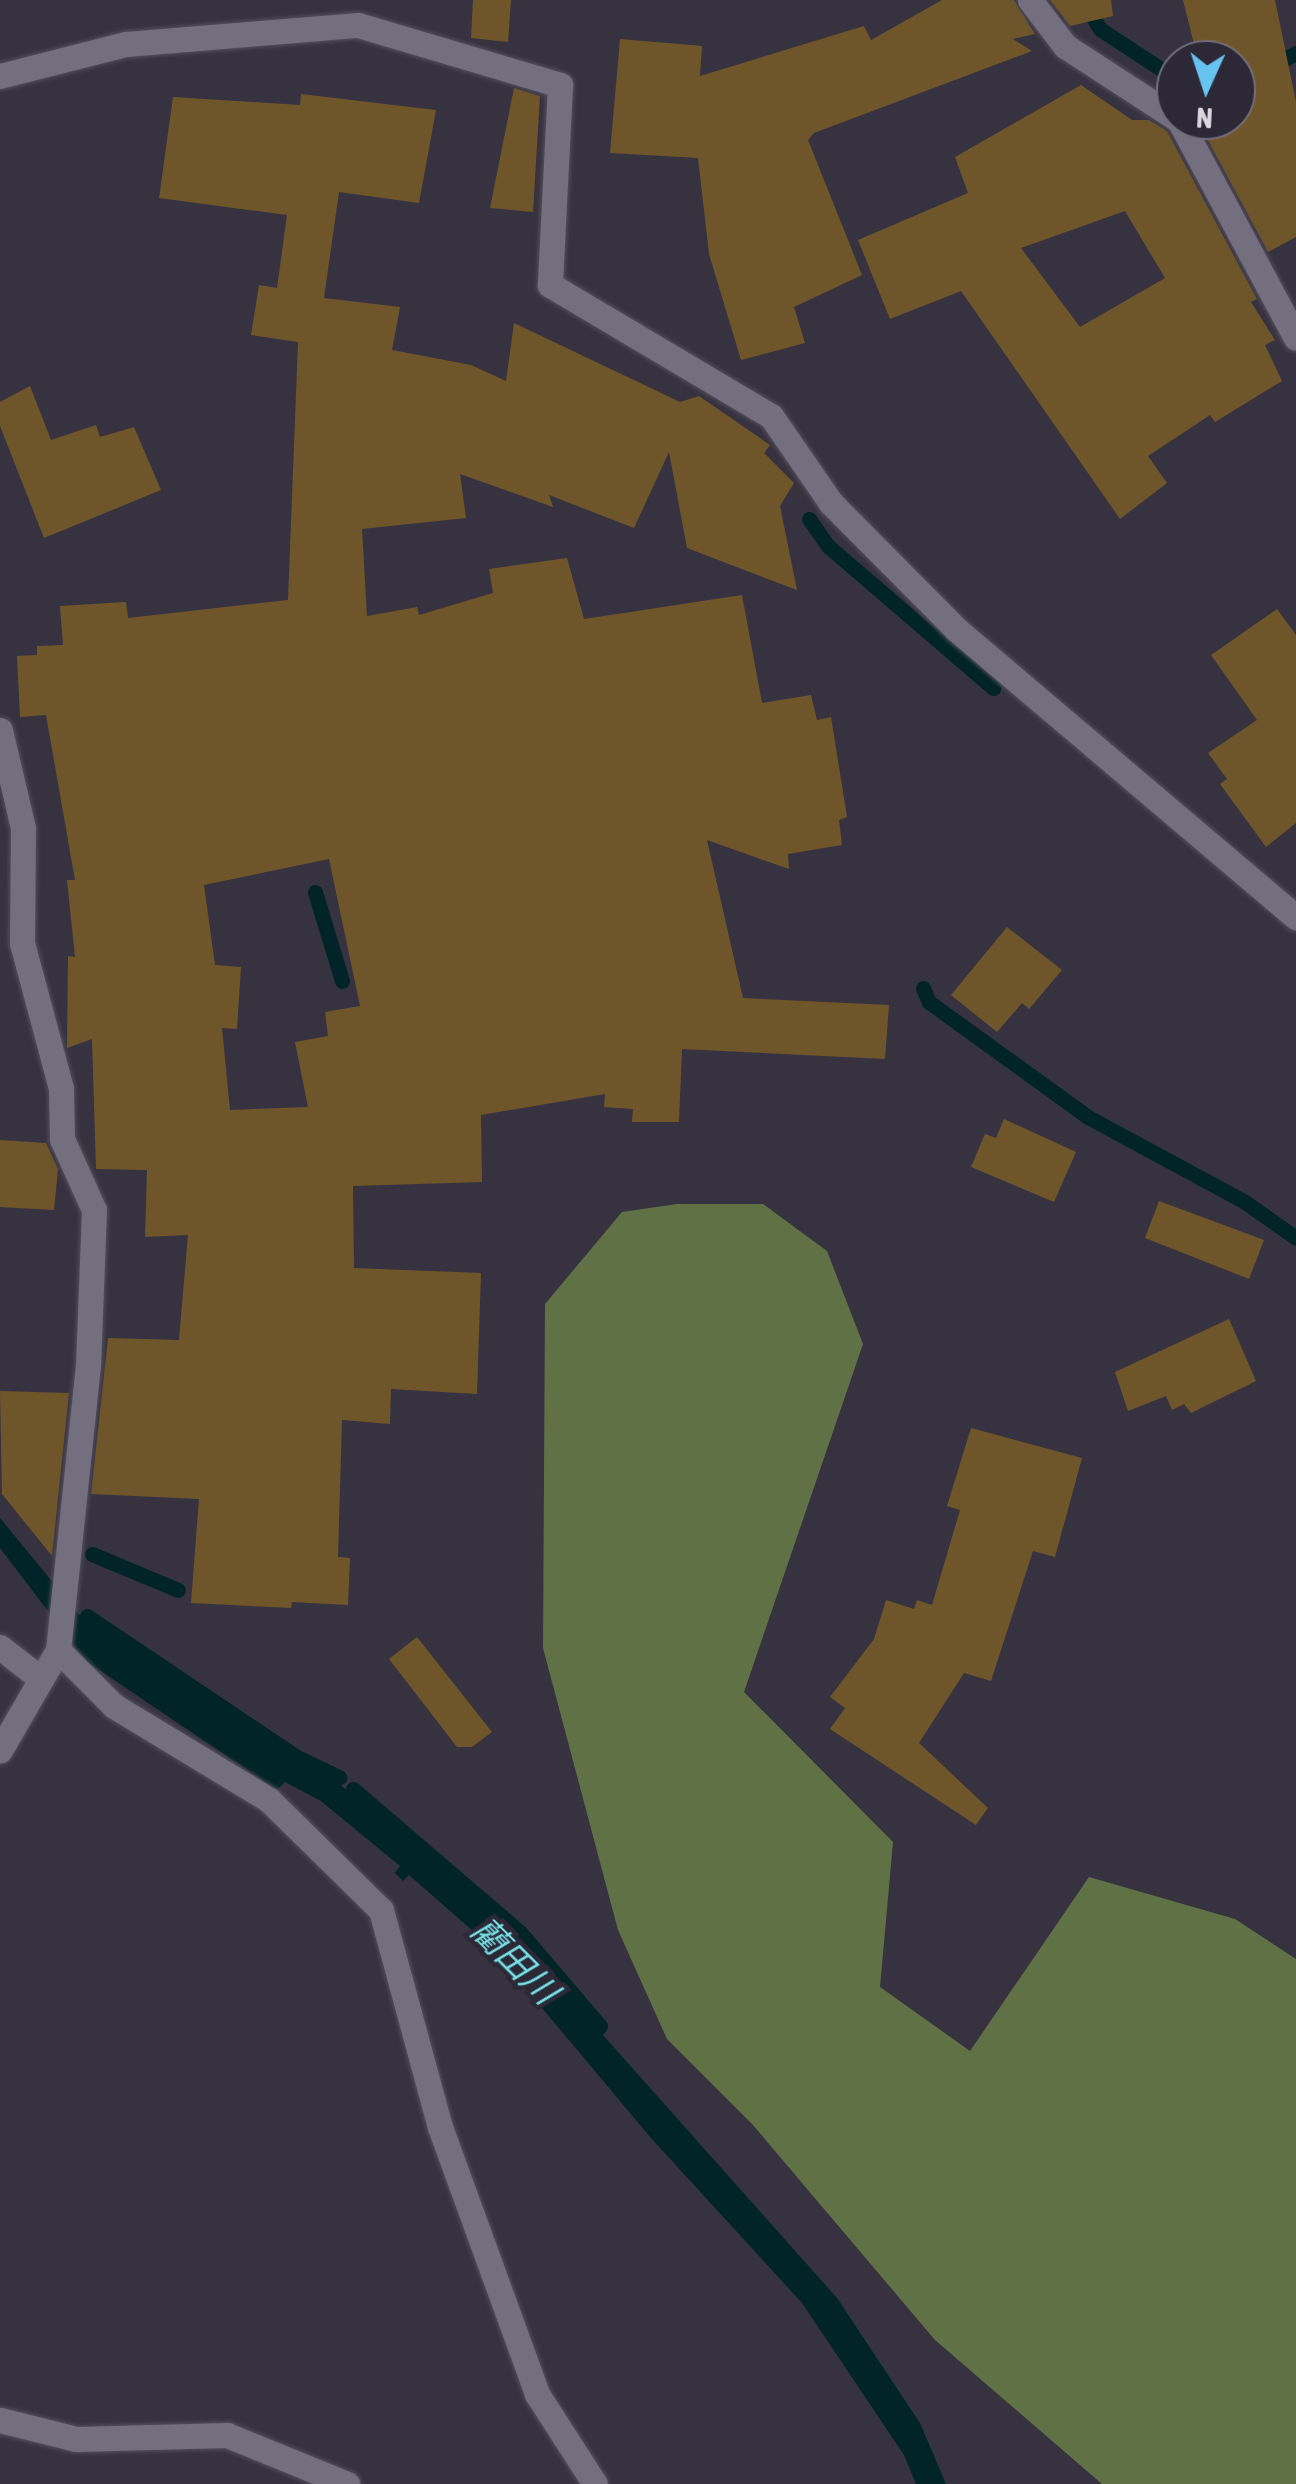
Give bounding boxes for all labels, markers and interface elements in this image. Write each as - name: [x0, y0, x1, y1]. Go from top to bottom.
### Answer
- north arrow: [1156, 40, 1256, 140]
- text: N: [1195, 102, 1214, 134]
- water label: 藺田川: [463, 1908, 567, 2012]

